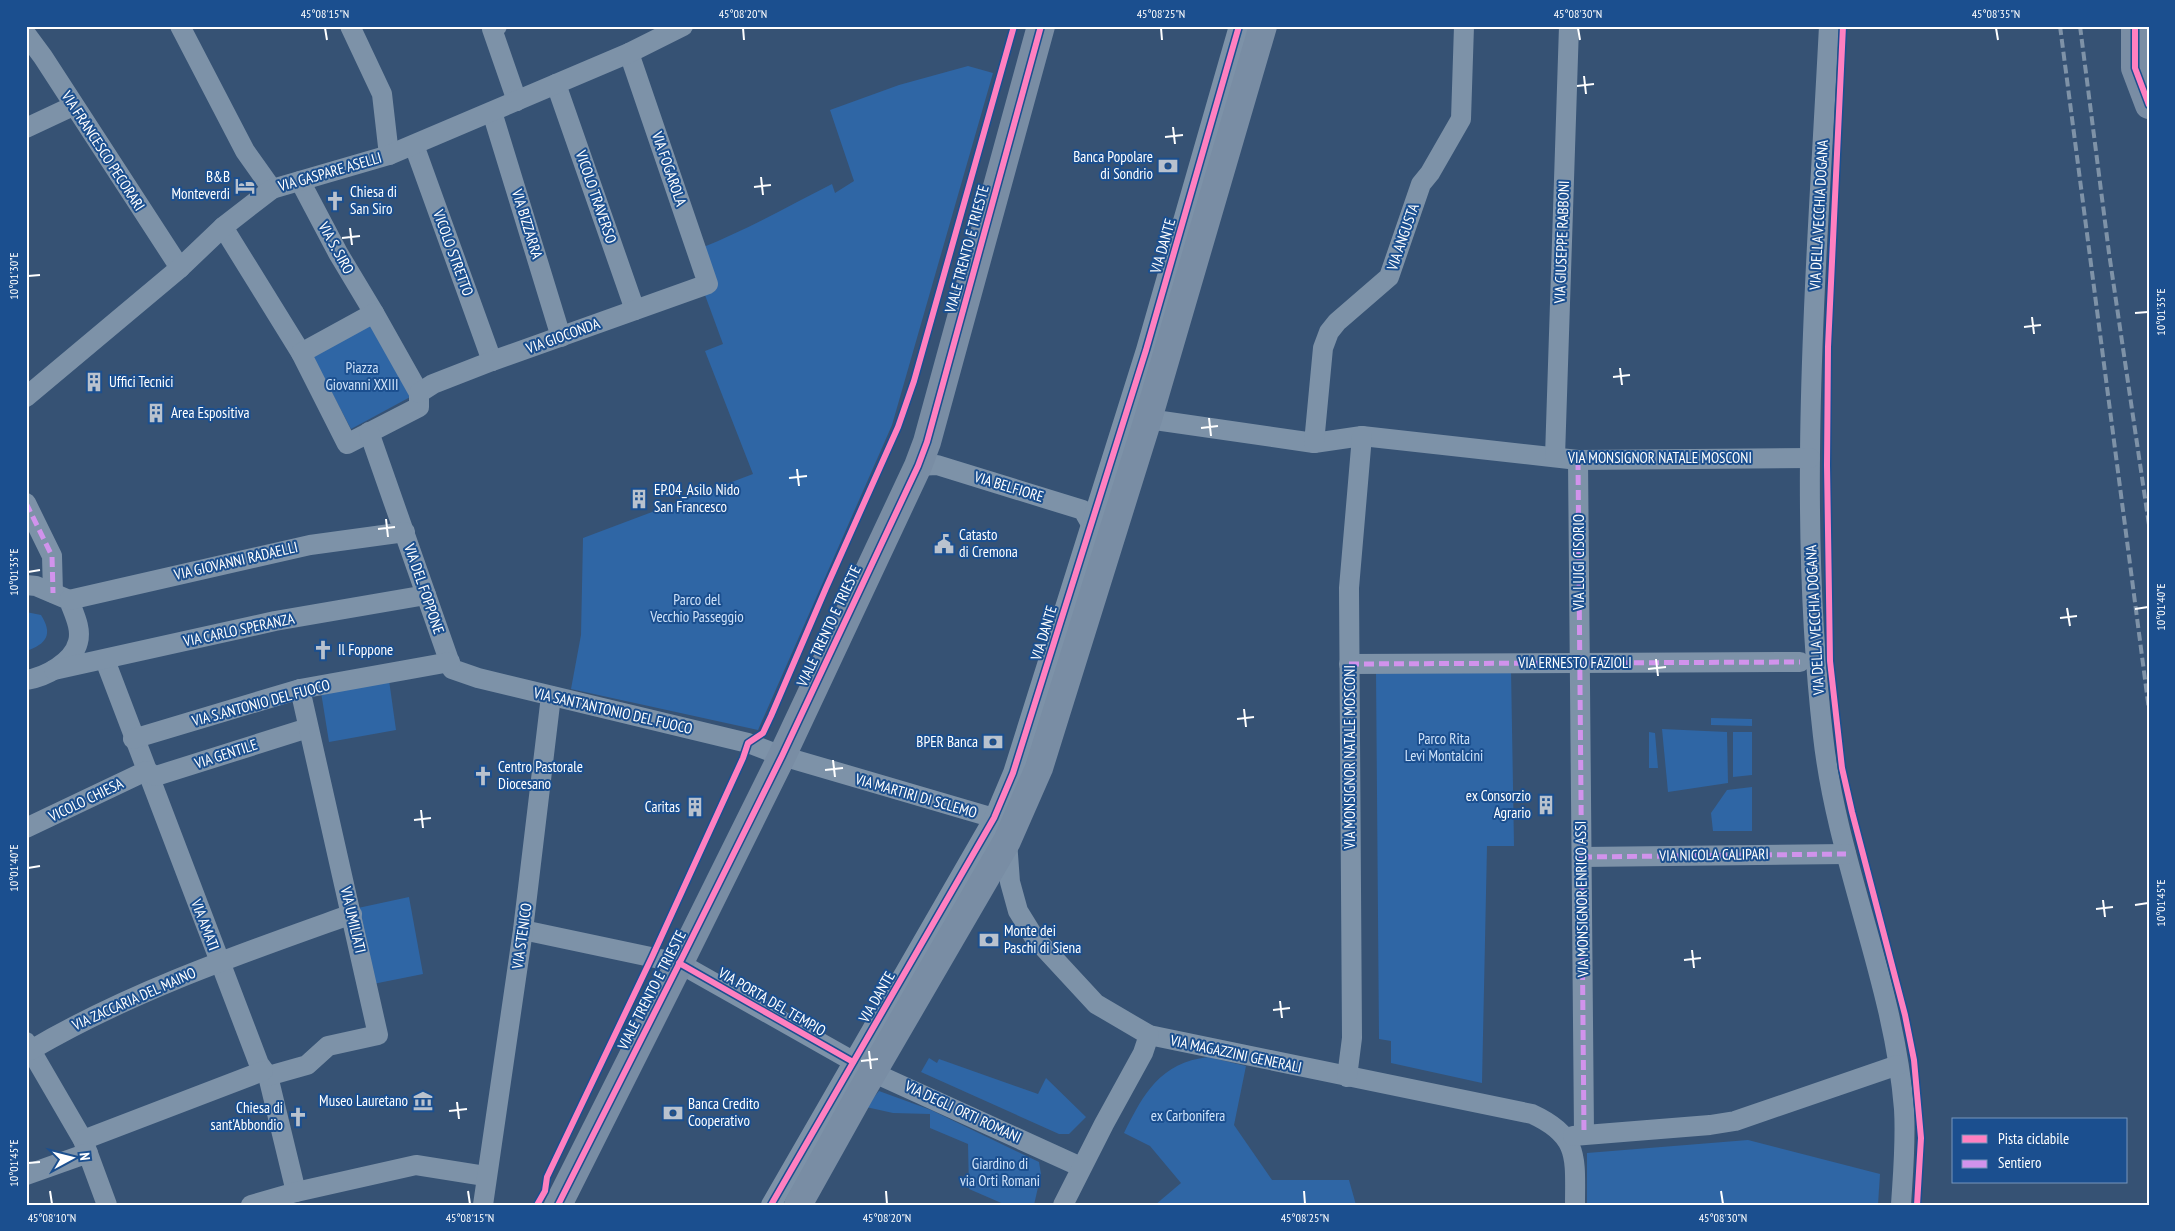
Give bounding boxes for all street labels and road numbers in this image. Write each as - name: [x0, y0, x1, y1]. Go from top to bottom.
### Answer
- street label: VIA FRANCESCO PECORARI: [57, 87, 149, 214]
- street label: VIA FOGAROLA: [648, 128, 691, 209]
- street label: VIA DELLA VECCHIA DOGANA: [1805, 139, 1832, 292]
- street label: VICOLO TRAVERSO: [571, 147, 621, 246]
- street label: VIA GASPARE ASELLI: [275, 148, 384, 196]
- street label: VIA GIUSEPPE RABBONI: [1550, 180, 1573, 305]
- street label: VIALE TRENTO E TRIESTE: [940, 183, 993, 316]
- street label: VIA BIZZARRA: [508, 186, 547, 262]
- street label: VIA ANGUSTA: [1382, 200, 1423, 274]
- street label: VICOLO STRETTO: [429, 206, 478, 298]
- street label: VIA DANTE: [1145, 216, 1179, 276]
- street label: VIA S. SIRO: [314, 218, 358, 277]
- street label: VIA GIOCONDA: [523, 313, 603, 358]
- street label: VIA MONSIGNOR NATALE MOSCONI: [1567, 448, 1752, 467]
- street label: VIA BELFIORE: [971, 467, 1046, 506]
- street label: VIA LUIGI CISORIO: [1569, 514, 1588, 611]
- street label: VIA GIOVANNI RADAELLI: [171, 537, 300, 584]
- street label: VIA DEL FOPPONE: [400, 540, 449, 636]
- street label: VIA DELLA VECCHIA DOGANA: [1801, 544, 1828, 697]
- street label: VIALE TRENTO E TRIESTE: [792, 562, 865, 690]
- street label: VIA DANTE: [1026, 603, 1061, 663]
- street label: VIA CARLO SPERANZA: [181, 608, 297, 651]
- street label: VIA ERNESTO FAZIOLI: [1517, 653, 1632, 672]
- street label: VIA MONSIGNOR NATALE MOSCONI: [1340, 665, 1359, 850]
- street label: VIA S.ANTONIO DEL FUOCO: [189, 675, 332, 730]
- street label: VIA SANT'ANTONIO DEL FUOCO: [531, 683, 694, 738]
- street label: VIA GENTILE: [191, 734, 260, 773]
- street label: VIA MARTIRI DI SCLEMO: [852, 769, 979, 822]
- street label: VICOLO CHIESA: [45, 773, 127, 826]
- street label: VIA MONSIGNOR ENRICO ASSI: [1571, 821, 1592, 978]
- street label: VIA NICOLA CALIPARI: [1658, 844, 1769, 865]
- street label: VIA UMILIATI: [336, 884, 370, 955]
- street label: VIA AMATI: [187, 896, 224, 953]
- street label: VIA STENICO: [507, 902, 536, 971]
- street label: VIALE TRENTO E TRIESTE: [613, 927, 690, 1054]
- street label: VIA ZACCARIA DEL MAINO: [68, 963, 199, 1035]
- street label: VIA PORTA DEL TEMPIO: [714, 963, 829, 1040]
- street label: VIA DANTE: [854, 968, 899, 1027]
- street label: VIA MAGAZZINI GENERALI: [1168, 1030, 1304, 1077]
- street label: VIA DEGLI ORTI ROMANI: [901, 1076, 1024, 1147]

